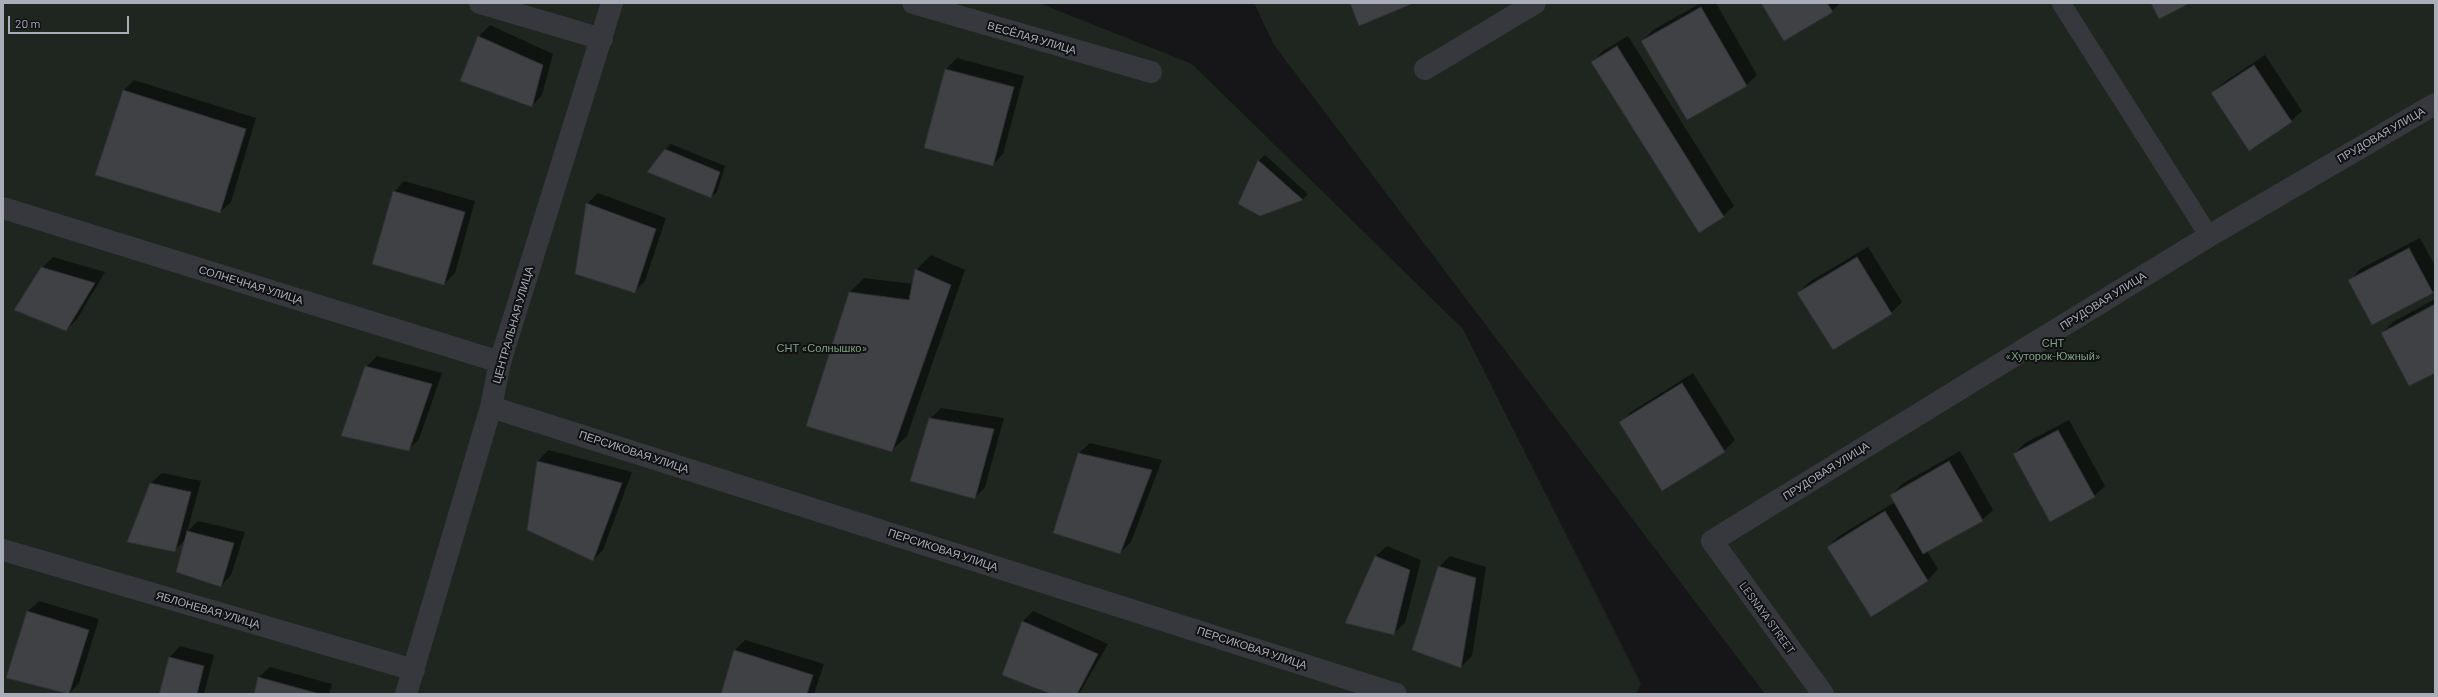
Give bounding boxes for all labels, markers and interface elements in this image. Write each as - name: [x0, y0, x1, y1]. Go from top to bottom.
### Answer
- scale bar: [10, 8, 131, 34]
- text: 20 m: [15, 16, 41, 30]
- street label: ВЕСЁЛАЯ УЛИЦА: [986, 19, 1078, 57]
- street label: ПРУДОВАЯ УЛИЦА: [2335, 104, 2427, 166]
- street label: СОЛНЕЧНАЯ УЛИЦА: [197, 263, 305, 307]
- street label: ЦЕНТРАЛЬНАЯ УЛИЦА: [490, 265, 536, 385]
- street label: ПРУДОВАЯ УЛИЦА: [2057, 269, 2149, 333]
- park label: СНТ «Хуторок-Южный»: [2005, 336, 2101, 362]
- park label: СНТ «Солнышко»: [777, 341, 867, 355]
- street label: ПЕРСИКОВАЯ УЛИЦА: [577, 428, 691, 476]
- street label: ПРУДОВАЯ УЛИЦА: [1780, 439, 1872, 503]
- street label: ПЕРСИКОВАЯ УЛИЦА: [886, 526, 1000, 574]
- street label: LESNAYA STREET: [1736, 579, 1798, 657]
- street label: ЯБЛОНЕВАЯ УЛИЦА: [154, 589, 262, 631]
- street label: ПЕРСИКОВАЯ УЛИЦА: [1195, 624, 1309, 672]

